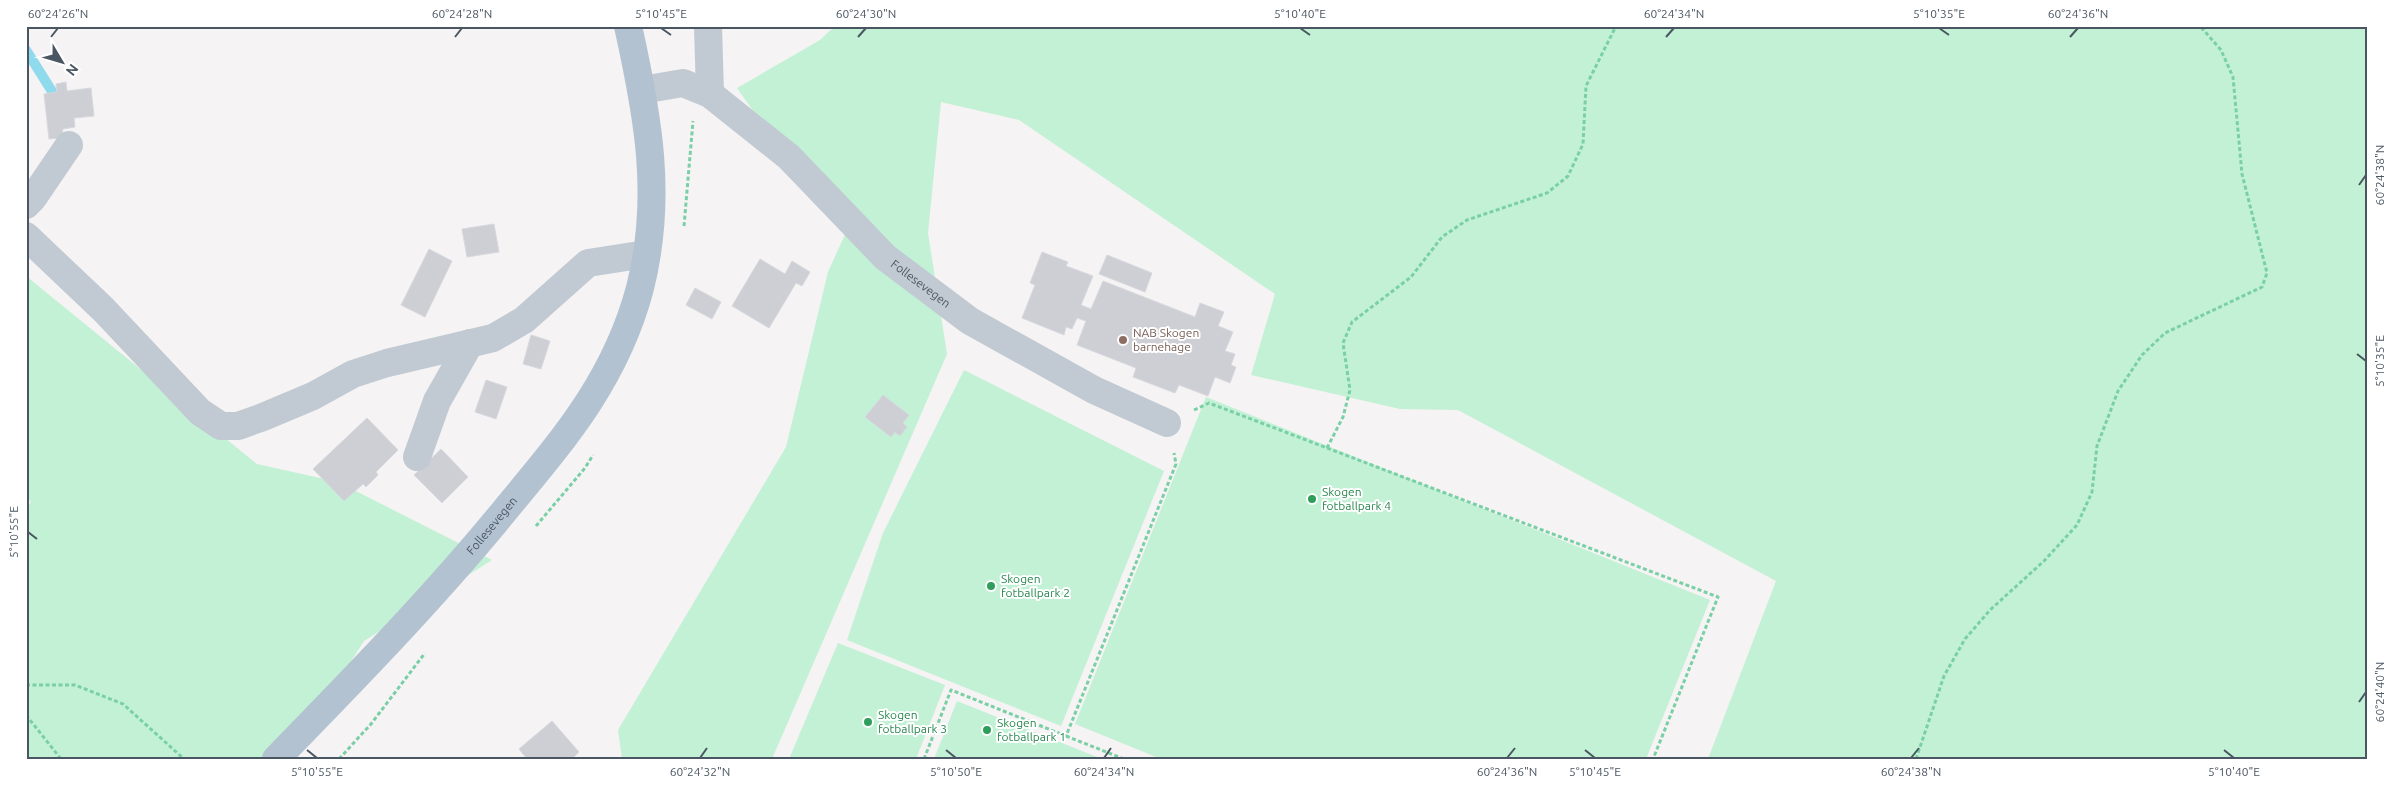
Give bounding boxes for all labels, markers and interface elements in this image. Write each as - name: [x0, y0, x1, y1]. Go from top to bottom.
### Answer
- text: 60°24'26"N: [28, 7, 88, 20]
- text: 60°24'28"N: [432, 7, 492, 20]
- text: 5°10'45"E: [635, 7, 687, 20]
- text: 60°24'30"N: [836, 7, 896, 20]
- text: 5°10'40"E: [1274, 7, 1326, 20]
- text: 60°24'34"N: [1644, 7, 1704, 20]
- text: 5°10'35"E: [1913, 7, 1965, 20]
- text: 60°24'36"N: [2048, 7, 2108, 20]
- north arrow: [38, 38, 88, 88]
- text: N: [63, 61, 82, 79]
- text: 60°24'38"N: [2373, 145, 2386, 205]
- street label: Follesevegen: [889, 257, 953, 310]
- place label: NAB Skogen barnehage: [1133, 326, 1199, 353]
- marker: NAB Skogen barnehage: [1117, 334, 1129, 346]
- text: 5°10'35"E: [2373, 335, 2386, 387]
- place label: Skogen fotballpark 4: [1322, 485, 1391, 512]
- marker: Skogen fotballpark 4: [1306, 493, 1318, 505]
- street label: Follesevegen: [464, 494, 519, 557]
- text: 5°10'55"E: [7, 506, 20, 558]
- place label: Skogen fotballpark 2: [1001, 572, 1070, 599]
- marker: Skogen fotballpark 2: [985, 580, 997, 592]
- text: 60°24'40"N: [2373, 662, 2386, 722]
- place label: Skogen fotballpark 3: [878, 708, 947, 735]
- marker: Skogen fotballpark 3: [862, 716, 874, 728]
- place label: Skogen fotballpark 1: [997, 716, 1066, 743]
- marker: Skogen fotballpark 1: [981, 724, 993, 736]
- text: 5°10'55"E: [291, 765, 343, 778]
- text: 60°24'32"N: [670, 765, 730, 778]
- text: 5°10'50"E: [930, 765, 982, 778]
- text: 60°24'34"N: [1074, 765, 1134, 778]
- text: 60°24'36"N: [1477, 765, 1537, 778]
- text: 5°10'45"E: [1569, 765, 1621, 778]
- text: 60°24'38"N: [1881, 765, 1941, 778]
- text: 5°10'40"E: [2208, 765, 2260, 778]

